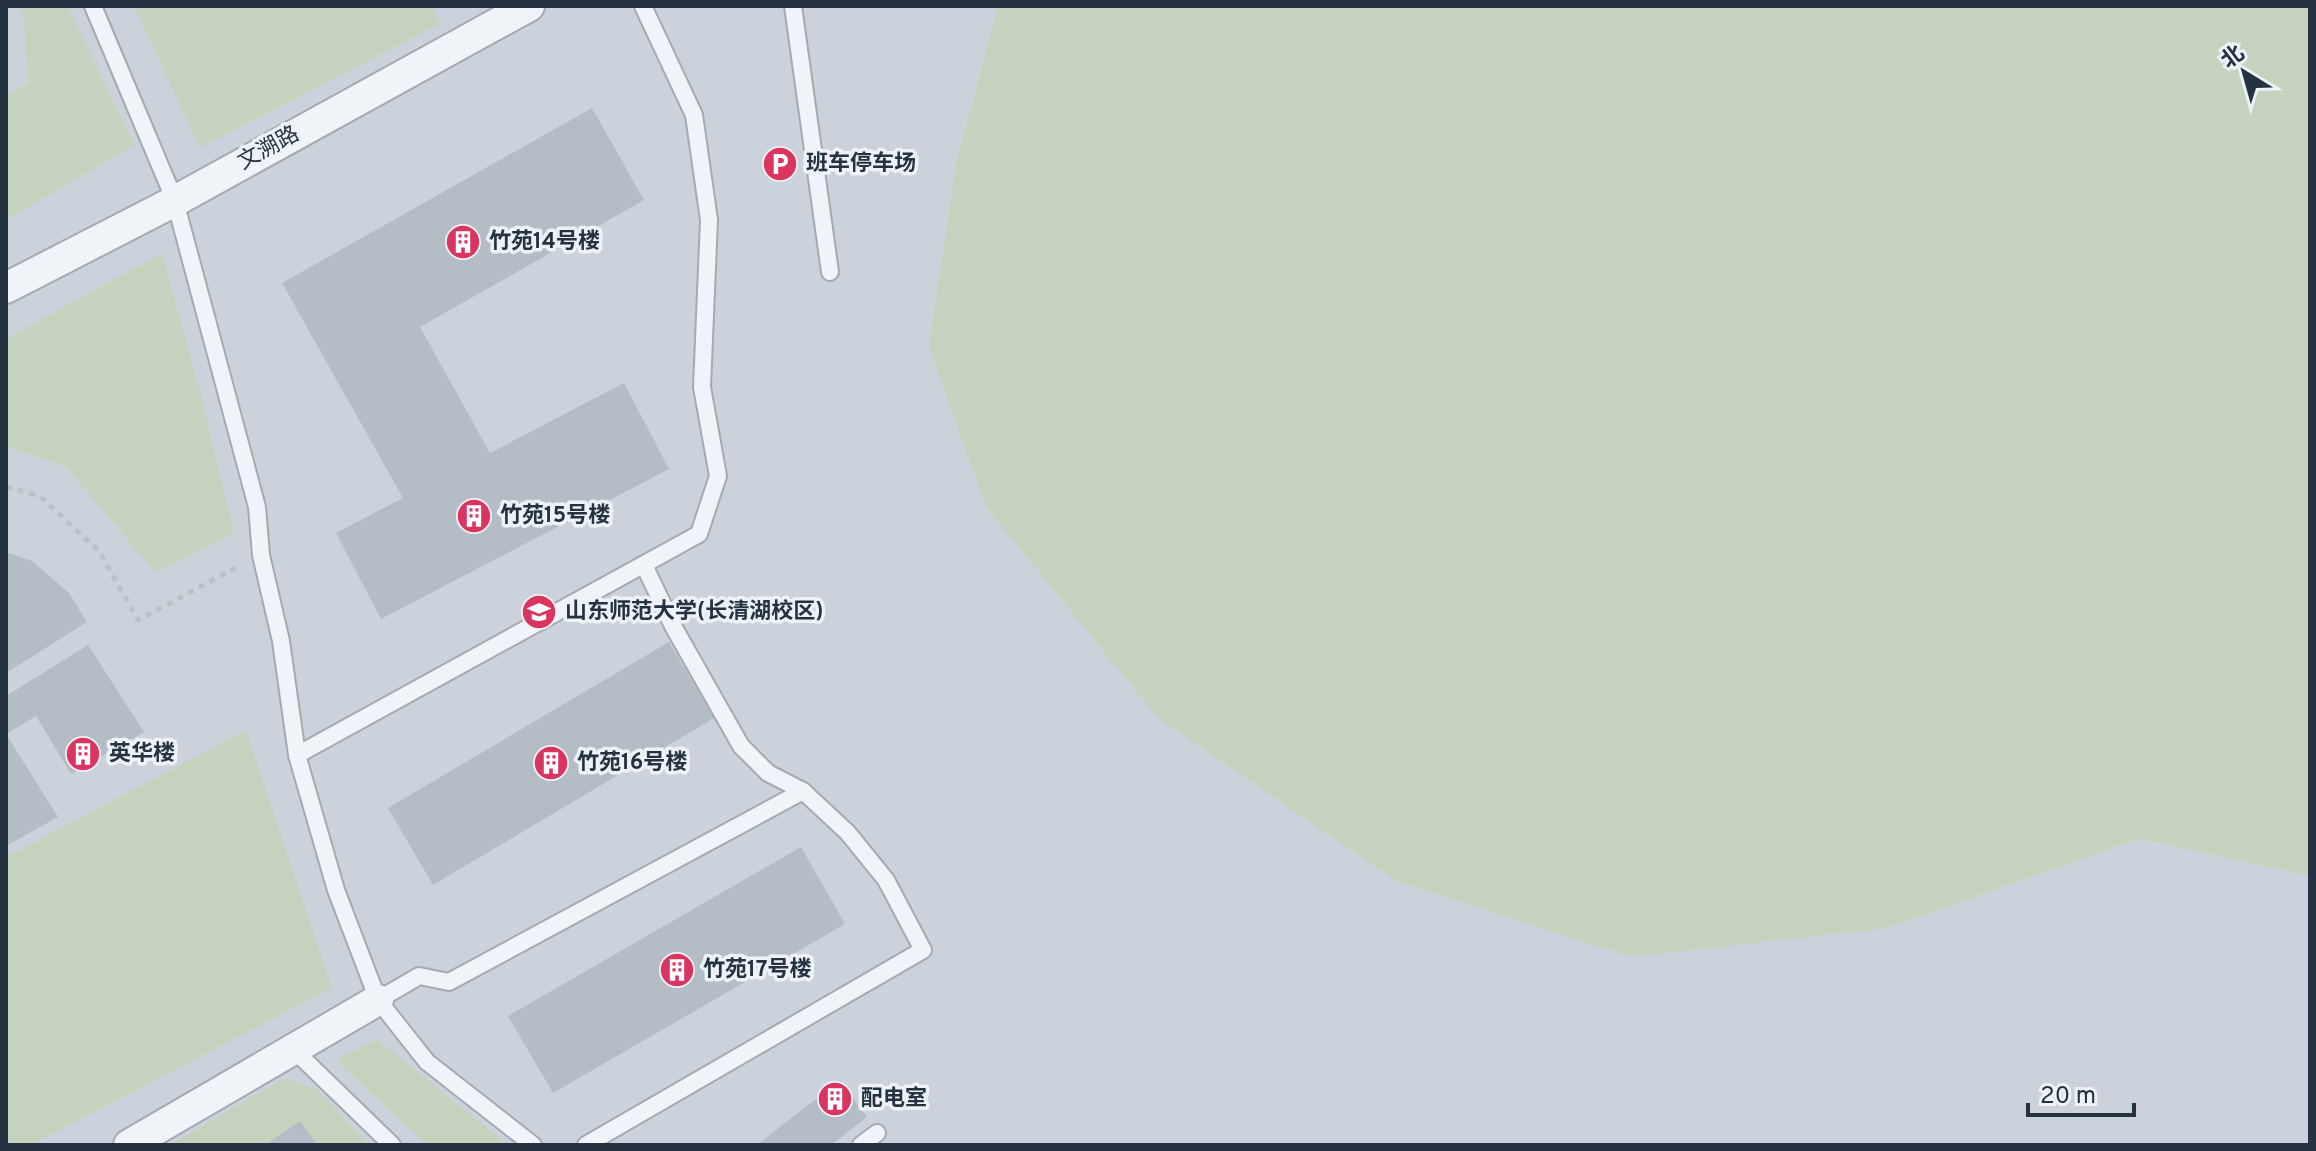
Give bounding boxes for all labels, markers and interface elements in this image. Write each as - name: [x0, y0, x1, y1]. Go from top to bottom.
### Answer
- north arrow: [2204, 32, 2284, 112]
- text: 北: [2217, 41, 2250, 75]
- street label: 文溯路: [234, 121, 304, 177]
- parking icon: 班车停车场: [761, 145, 799, 183]
- place label: 班车停车场: [806, 151, 916, 178]
- building icon: 竹苑14号楼: [444, 223, 482, 261]
- place label: 竹苑14号楼: [489, 229, 600, 256]
- building icon: 竹苑15号楼: [455, 497, 493, 535]
- place label: 竹苑15号楼: [500, 503, 610, 530]
- school or university icon: 山东师范大学(长清湖校区): [520, 593, 558, 631]
- place label: 山东师范大学(长清湖校区): [565, 599, 823, 626]
- building icon: 英华楼: [64, 735, 102, 773]
- place label: 英华楼: [109, 741, 175, 768]
- building icon: 竹苑16号楼: [532, 744, 570, 782]
- place label: 竹苑16号楼: [577, 750, 687, 777]
- building icon: 竹苑17号楼: [658, 951, 696, 989]
- place label: 竹苑17号楼: [703, 957, 812, 984]
- scale bar: [2028, 1067, 2134, 1117]
- building icon: 配电室: [816, 1080, 854, 1118]
- text: 20 m: [2040, 1082, 2096, 1112]
- place label: 配电室: [861, 1085, 927, 1113]

